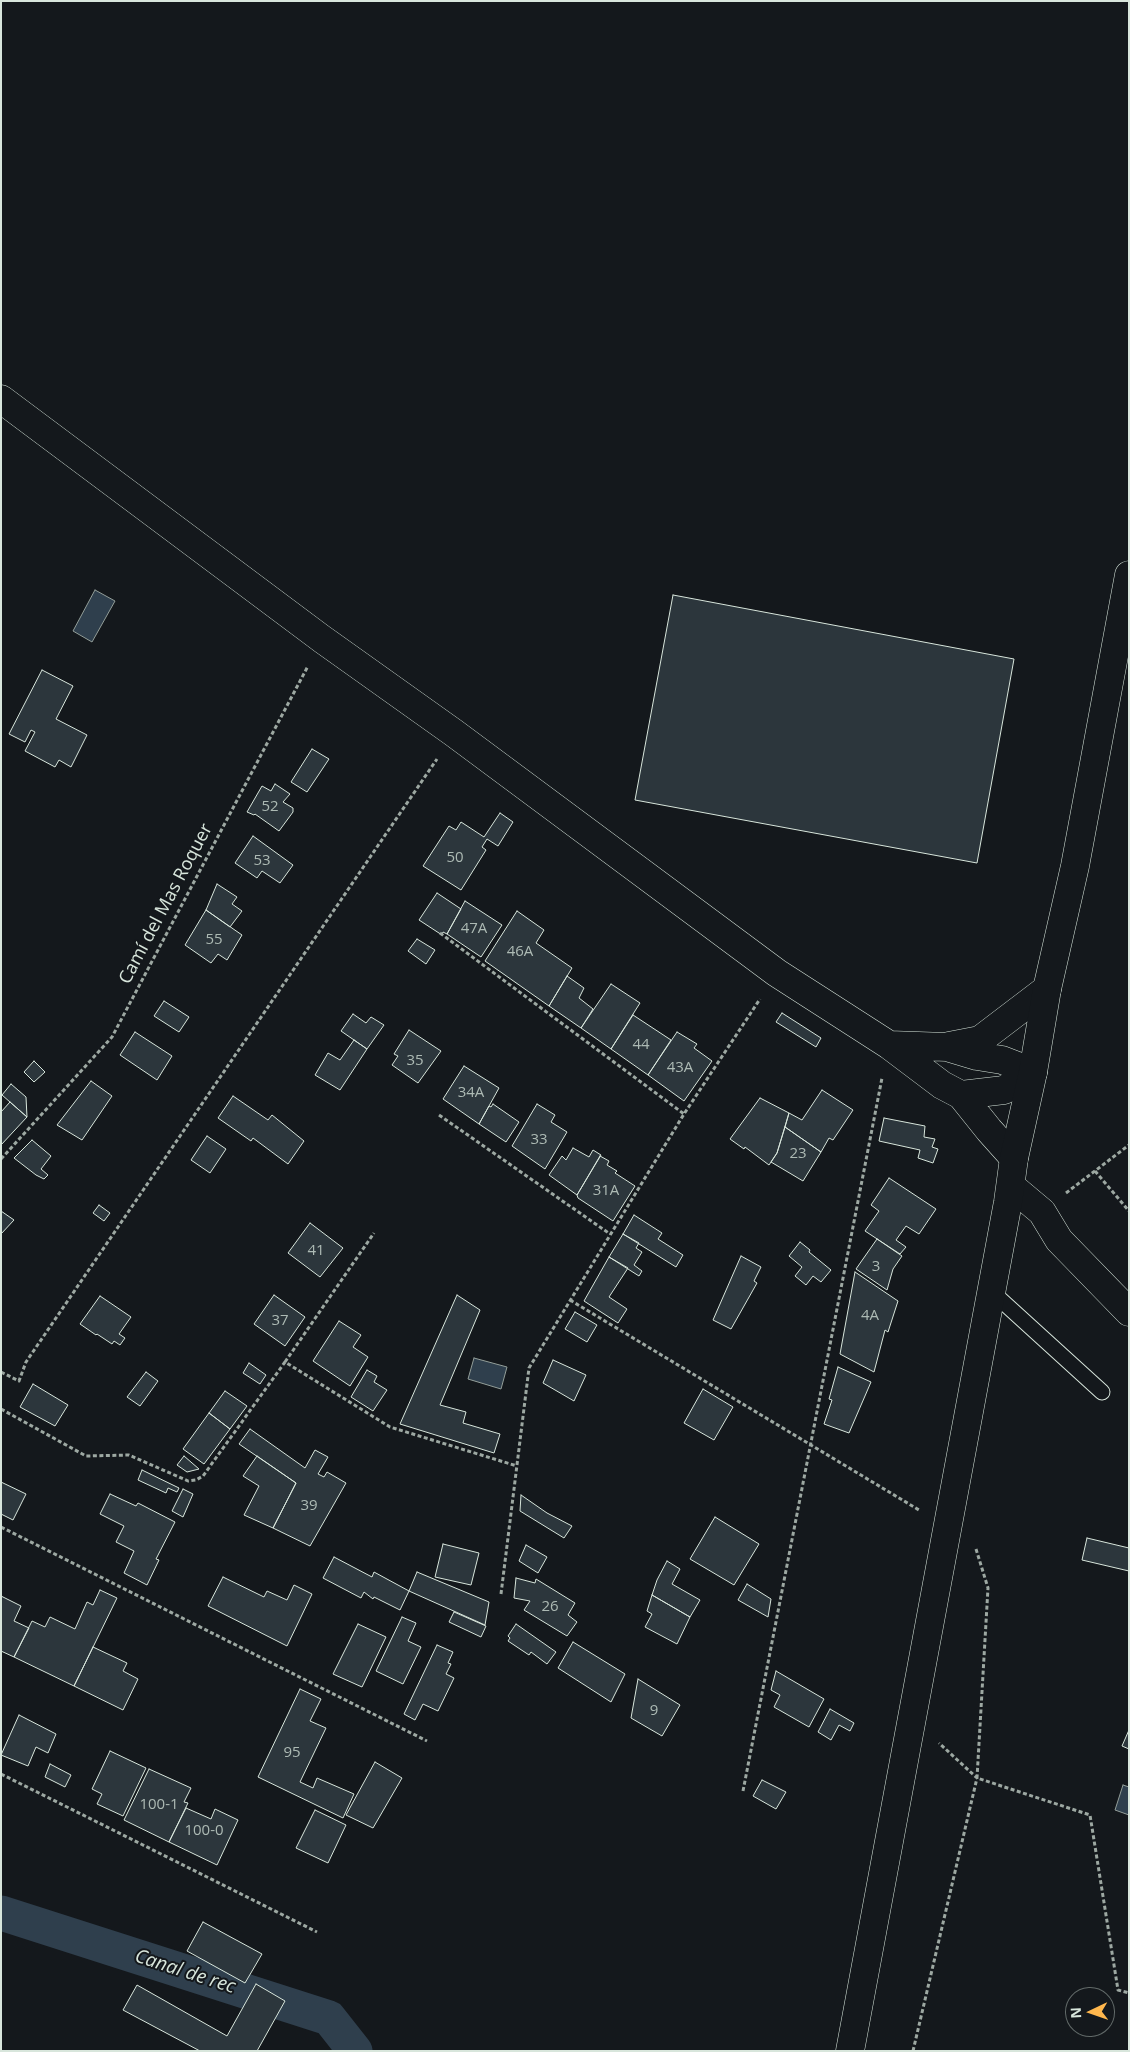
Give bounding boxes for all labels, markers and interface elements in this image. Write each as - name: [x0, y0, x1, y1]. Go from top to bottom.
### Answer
- house number: 52: [261, 798, 279, 816]
- street label: Camí del Mas Roquer: [115, 820, 217, 988]
- house number: 50: [446, 849, 464, 867]
- house number: 53: [253, 852, 271, 870]
- house number: 47A: [461, 920, 487, 938]
- house number: 55: [205, 931, 223, 949]
- house number: 46A: [507, 943, 533, 961]
- house number: 44: [632, 1036, 650, 1054]
- house number: 35: [406, 1052, 424, 1070]
- house number: 43A: [667, 1059, 693, 1077]
- house number: 34A: [458, 1084, 484, 1102]
- house number: 33: [530, 1131, 548, 1149]
- house number: 23: [789, 1145, 807, 1163]
- house number: 31A: [593, 1182, 619, 1200]
- house number: 41: [307, 1242, 325, 1260]
- house number: 3: [872, 1258, 880, 1276]
- house number: 4A: [861, 1307, 879, 1325]
- house number: 37: [271, 1312, 289, 1330]
- house number: 39: [300, 1497, 318, 1515]
- house number: 26: [541, 1598, 559, 1616]
- house number: 9: [650, 1702, 658, 1720]
- house number: 95: [283, 1744, 301, 1762]
- house number: 100-1: [139, 1796, 179, 1814]
- house number: 100-0: [184, 1822, 224, 1840]
- water label: Canal de rec: [132, 1945, 238, 1999]
- north arrow: [1065, 1987, 1115, 2037]
- text: N: [1066, 2007, 1085, 2019]

